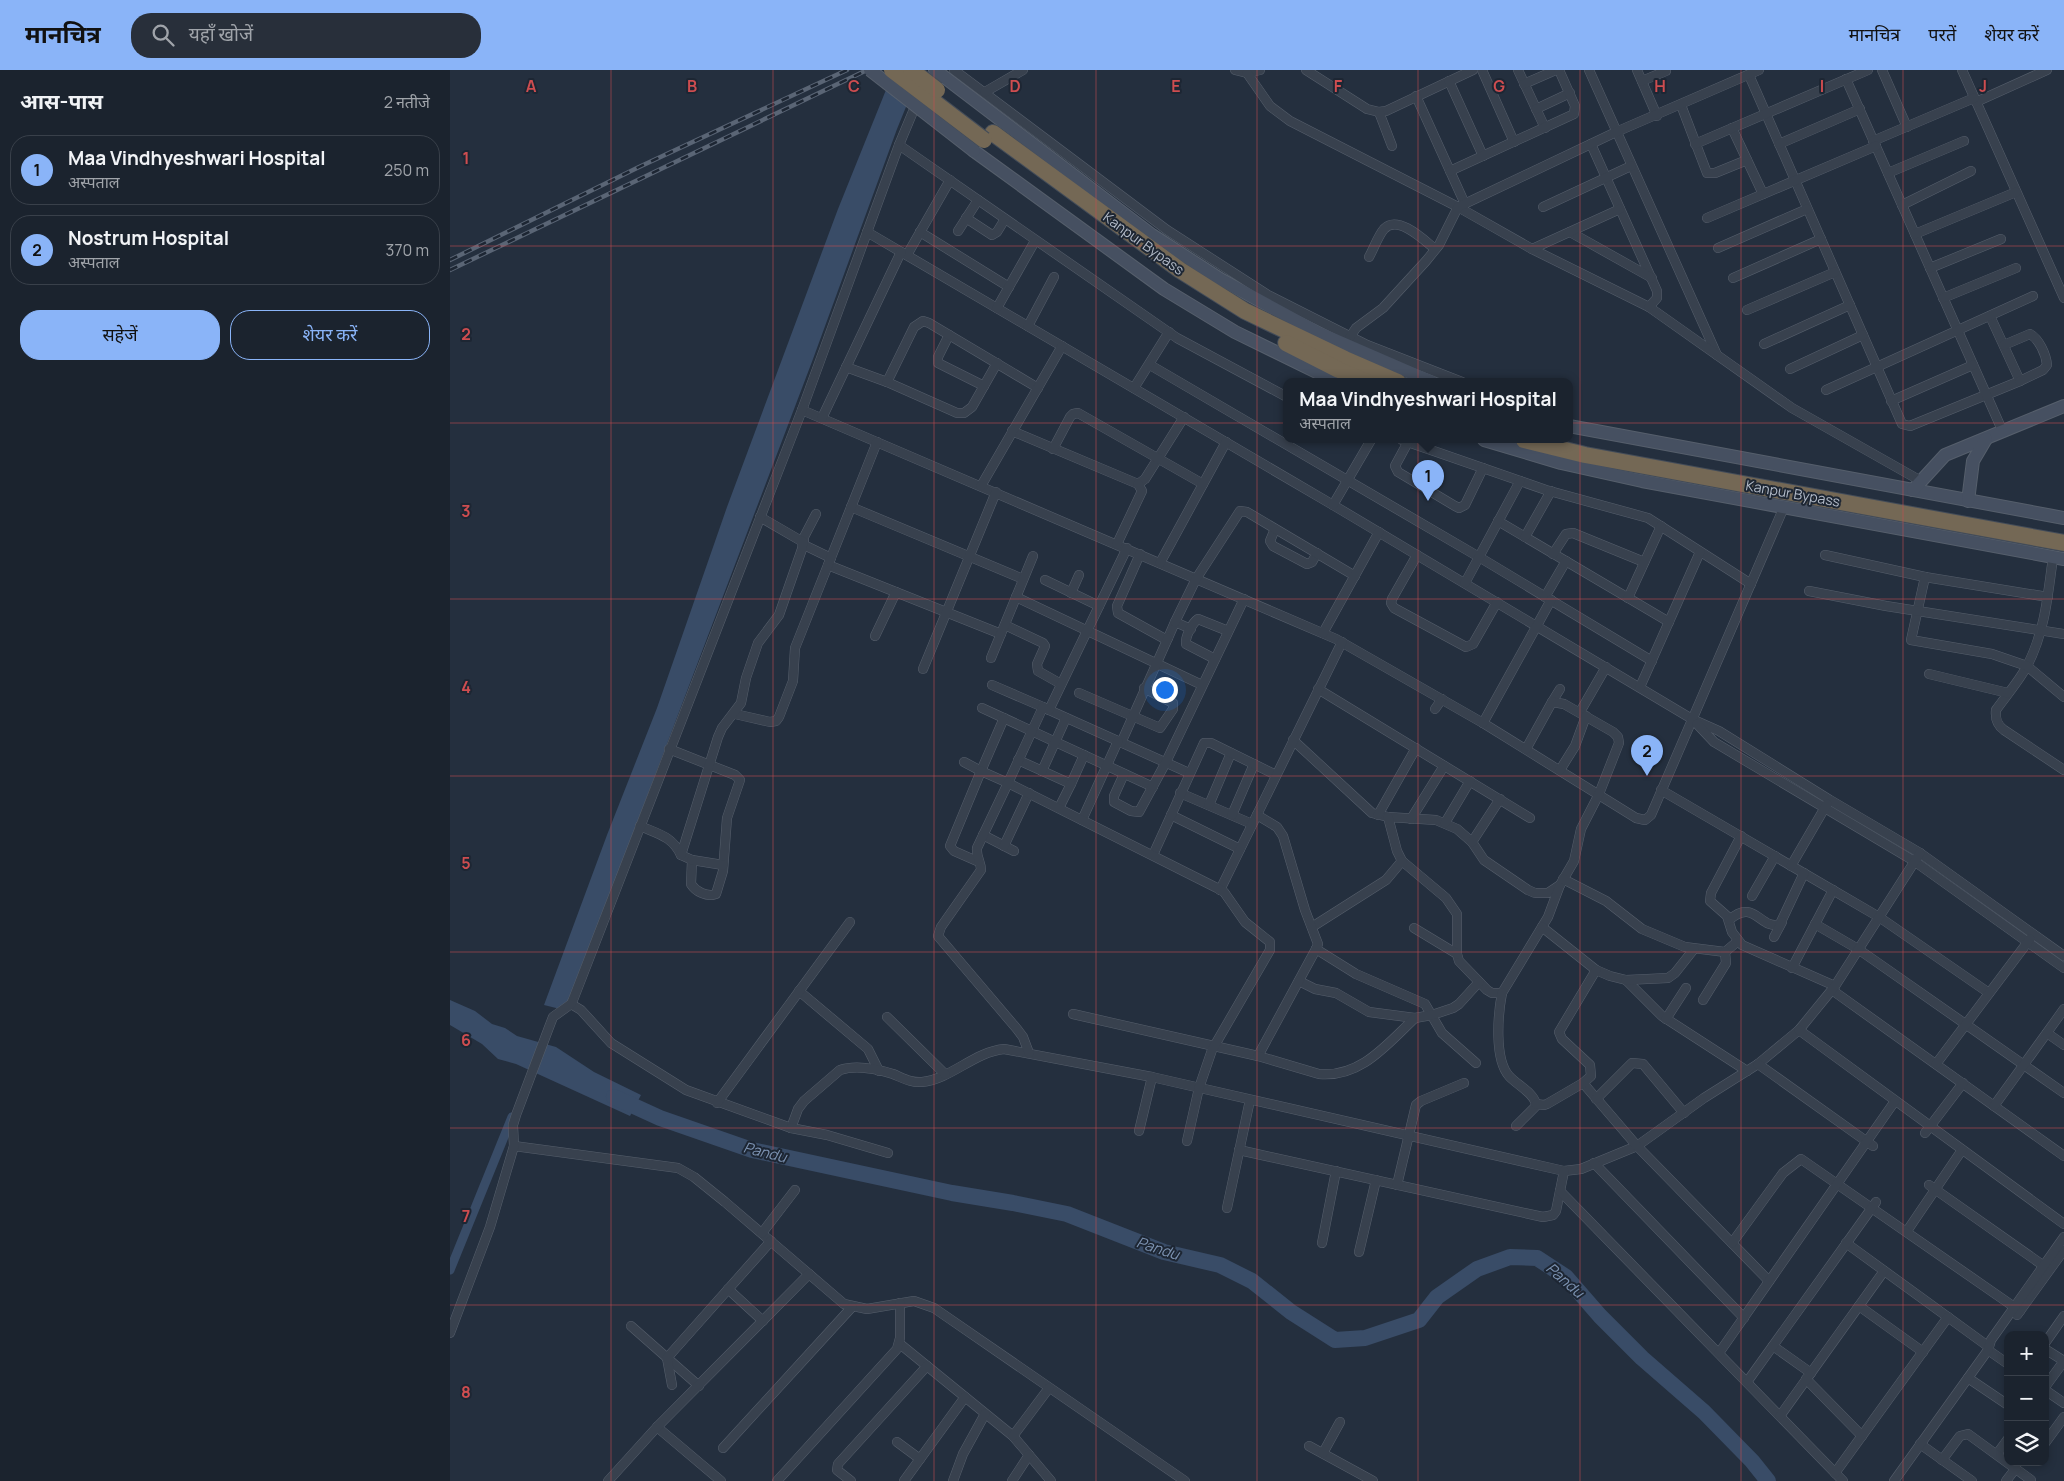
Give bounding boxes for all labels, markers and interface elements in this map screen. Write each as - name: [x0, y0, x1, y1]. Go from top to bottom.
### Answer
- search box: [131, 13, 481, 58]
- text: मानचित्र: [25, 17, 101, 50]
- icon: search: [149, 21, 177, 49]
- text: यहाँ खोजें: [189, 21, 253, 47]
- text: मानचित्र: [1849, 22, 1900, 46]
- text: परतें: [1928, 22, 1956, 46]
- text: शेयर करें: [1984, 22, 2039, 46]
- text: A: [526, 75, 537, 97]
- text: B: [687, 75, 697, 97]
- text: C: [848, 75, 860, 97]
- text: D: [1009, 75, 1021, 97]
- text: E: [1171, 75, 1181, 97]
- text: F: [1334, 75, 1343, 97]
- text: G: [1493, 75, 1505, 97]
- text: H: [1654, 75, 1666, 97]
- text: I: [1820, 75, 1824, 97]
- text: J: [1979, 75, 1987, 97]
- text: आस-पास: [20, 87, 103, 115]
- text: 2 नतीजे: [384, 91, 430, 113]
- text: Maa Vindhyeshwari Hospital: [68, 145, 326, 171]
- text: 1: [462, 147, 470, 169]
- text: 1: [33, 159, 41, 181]
- text: 250 m: [384, 159, 429, 181]
- text: अस्पताल: [68, 171, 120, 193]
- street label: Kanpur Bypass: [1100, 207, 1188, 279]
- text: Nostrum Hospital: [68, 225, 229, 251]
- text: 2: [32, 239, 42, 261]
- text: 370 m: [386, 239, 429, 261]
- text: अस्पताल: [68, 251, 120, 273]
- button: सहेजें: [20, 310, 220, 360]
- button: शेयर करें: [230, 310, 430, 360]
- text: 2: [461, 323, 471, 345]
- popup: [1283, 378, 1573, 443]
- text: Maa Vindhyeshwari Hospital: [1299, 386, 1557, 412]
- text: अस्पताल: [1299, 412, 1351, 434]
- pin: 1: [1412, 460, 1444, 501]
- street label: Kanpur Bypass: [1744, 475, 1842, 511]
- text: 3: [461, 500, 471, 522]
- text: 4: [461, 676, 471, 698]
- your location: [1152, 677, 1178, 703]
- pin: 2: [1631, 735, 1663, 776]
- text: 5: [461, 852, 471, 874]
- text: 6: [461, 1029, 471, 1051]
- water label: Pandu: [741, 1137, 790, 1168]
- text: 7: [462, 1205, 470, 1227]
- water label: Pandu: [1134, 1231, 1183, 1265]
- water label: Pandu: [1542, 1258, 1589, 1303]
- map controls: [2004, 1331, 2049, 1466]
- button: +: [2004, 1331, 2049, 1376]
- button: −: [2004, 1376, 2049, 1421]
- text: 8: [461, 1381, 471, 1403]
- button: layers: [2004, 1421, 2049, 1466]

